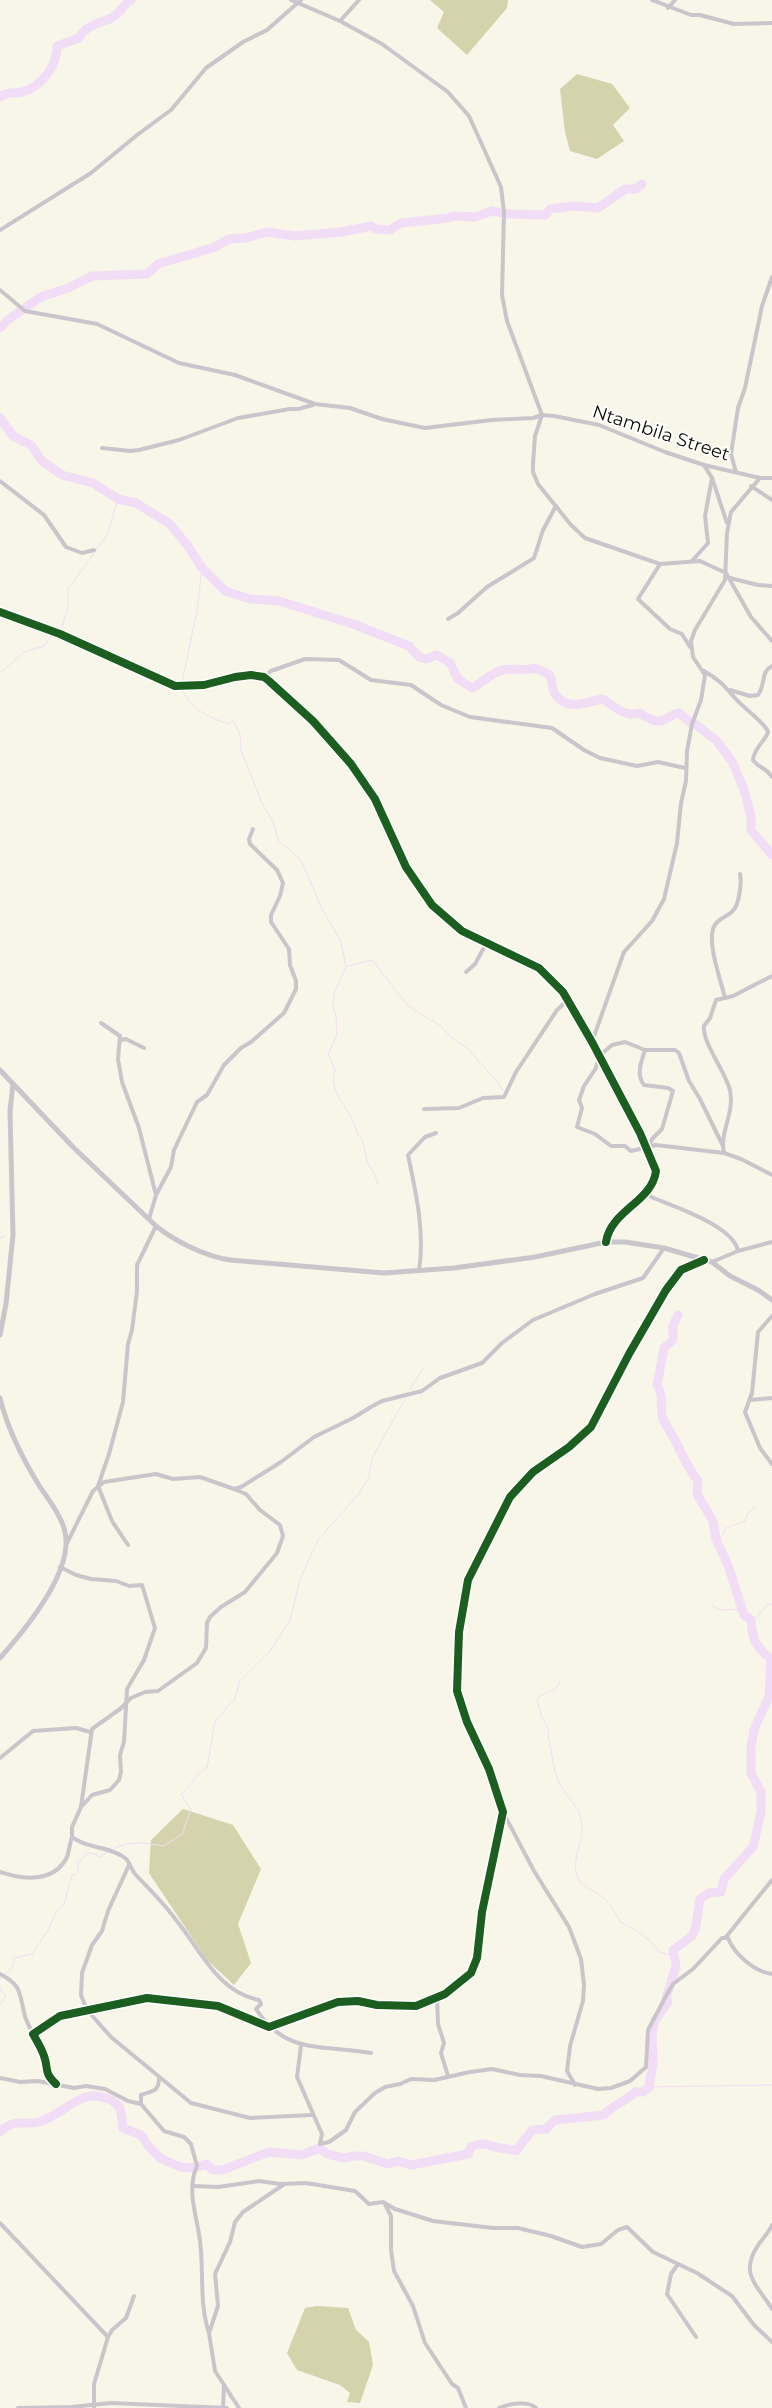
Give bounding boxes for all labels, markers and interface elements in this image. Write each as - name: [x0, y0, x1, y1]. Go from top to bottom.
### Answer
- street label: Ntambila Street: [590, 400, 732, 466]

